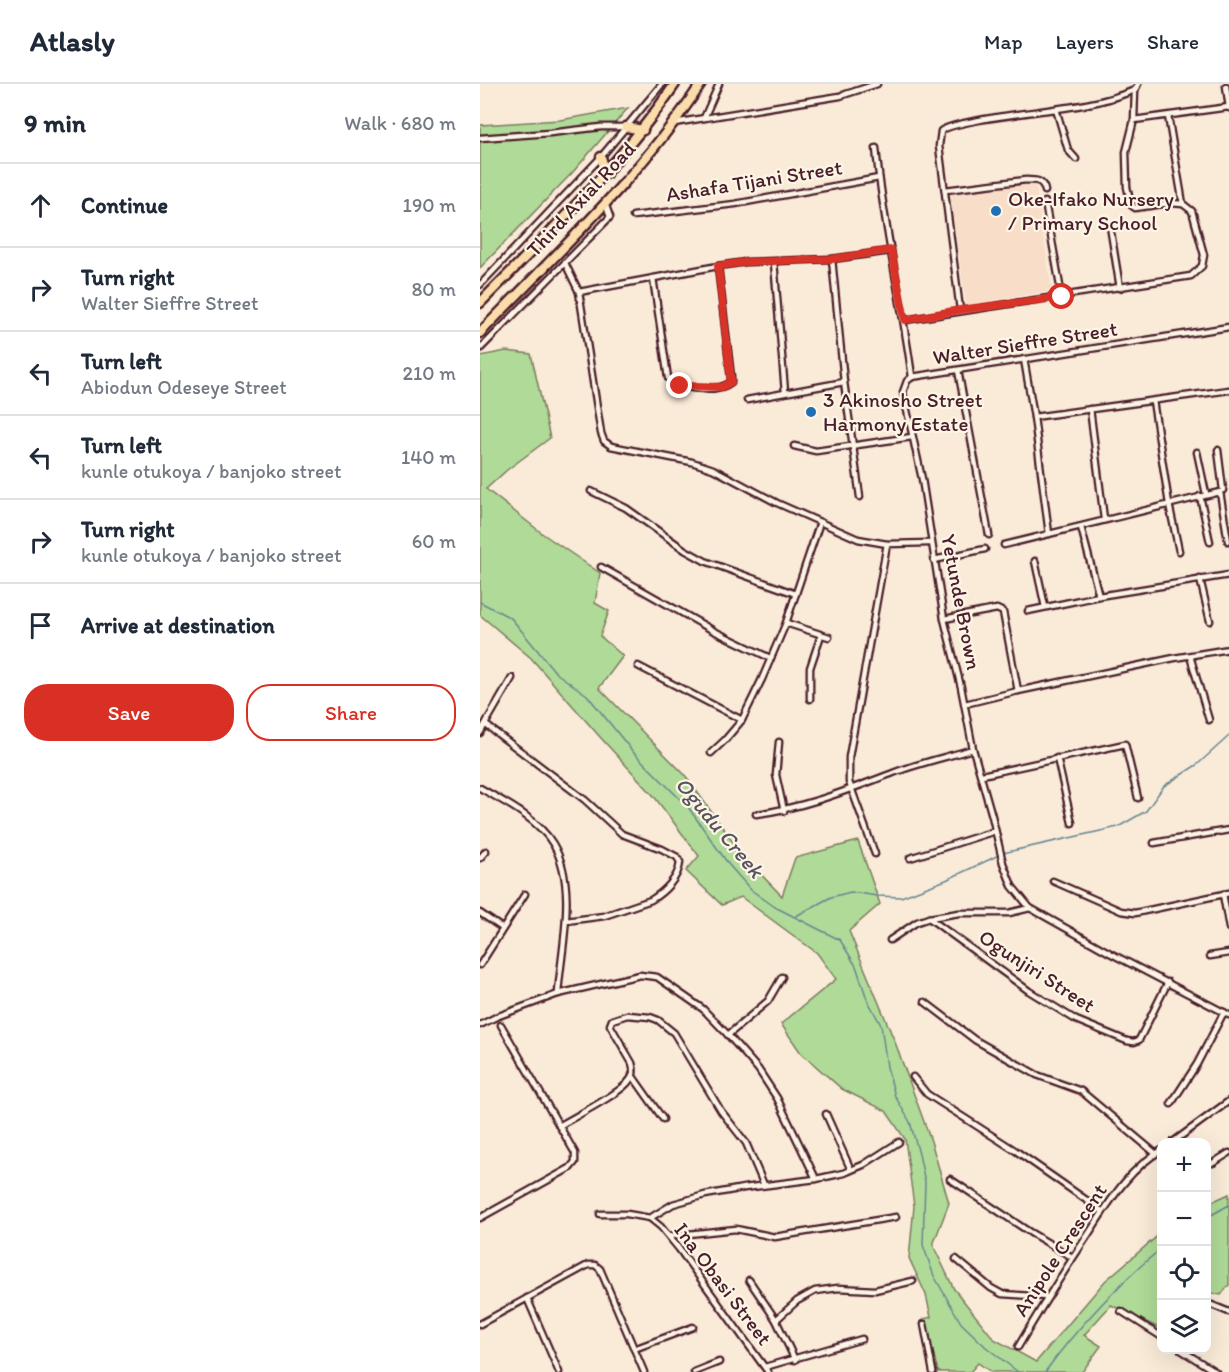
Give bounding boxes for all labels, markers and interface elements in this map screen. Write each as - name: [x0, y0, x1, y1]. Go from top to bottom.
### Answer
- text: Atlasly: [30, 24, 115, 58]
- text: Map: [984, 29, 1023, 54]
- text: Layers: [1056, 29, 1114, 54]
- text: Share: [1147, 29, 1199, 54]
- text: 9 min: [24, 107, 86, 139]
- text: Walk · 680 m: [344, 111, 456, 135]
- street label: Third Axial Road: [521, 135, 641, 261]
- street label: Ashafa Tijani Street: [664, 154, 844, 207]
- place label: Oke-Ifako Nursery / Primary School: [1008, 186, 1174, 235]
- icon: ahead: [24, 189, 57, 222]
- text: Continue: [81, 192, 168, 219]
- text: 190 m: [403, 193, 456, 217]
- marker: Oke-Ifako Nursery / Primary School: [989, 204, 1003, 218]
- text: Turn right: [81, 264, 175, 291]
- icon: right: [24, 273, 57, 306]
- text: 80 m: [411, 277, 456, 301]
- route start: [1048, 283, 1074, 309]
- text: Walter Sieffre Street: [81, 291, 259, 315]
- street label: Walter Sieffre Street: [931, 316, 1119, 369]
- text: Turn left: [81, 348, 162, 375]
- icon: left: [24, 357, 57, 390]
- text: 210 m: [403, 361, 456, 385]
- route end: [666, 372, 692, 398]
- text: Abiodun Odeseye Street: [81, 375, 287, 399]
- place label: 3 Akinosho Street Harmony Estate: [823, 387, 983, 436]
- marker: 3 Akinosho Street Harmony Estate: [804, 405, 818, 419]
- text: Turn left: [81, 432, 162, 459]
- icon: left: [24, 441, 57, 474]
- text: 140 m: [401, 445, 456, 469]
- text: kunle otukoya / banjoko street: [81, 459, 342, 483]
- text: Turn right: [81, 516, 175, 543]
- icon: right: [24, 525, 57, 558]
- text: 60 m: [412, 529, 456, 553]
- street label: Yetunde Brown: [936, 532, 987, 672]
- text: kunle otukoya / banjoko street: [81, 543, 342, 567]
- icon: arrive: [24, 609, 57, 642]
- text: Arrive at destination: [81, 612, 275, 639]
- button: Save: [24, 684, 234, 741]
- button: Share: [246, 684, 456, 741]
- water label: Ogudu Creek: [670, 771, 771, 885]
- street label: Ogunjiri Street: [974, 924, 1100, 1018]
- map controls: [1157, 1138, 1211, 1354]
- button: +: [1157, 1138, 1211, 1192]
- street label: Anipole Crescent: [1007, 1179, 1112, 1321]
- button: −: [1157, 1192, 1211, 1246]
- street label: Ina Obasi Street: [669, 1218, 778, 1350]
- button: locate: [1157, 1246, 1211, 1300]
- button: layers: [1157, 1300, 1211, 1354]

